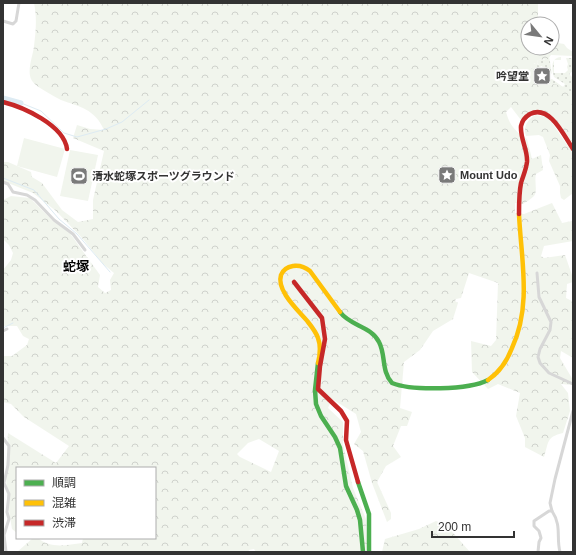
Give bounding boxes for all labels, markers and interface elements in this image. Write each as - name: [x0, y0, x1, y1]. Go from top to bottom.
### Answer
- north arrow: [520, 16, 560, 56]
- text: N: [542, 34, 556, 47]
- place icon: 吟望堂: [532, 66, 552, 86]
- place label: 吟望堂: [496, 70, 529, 82]
- place icon: Mount Udo: [437, 165, 457, 185]
- sports icon: 清水蛇塚スポーツグラウンド: [69, 166, 89, 186]
- place label: Mount Udo: [460, 169, 518, 181]
- place label: 清水蛇塚スポーツグラウンド: [92, 170, 235, 182]
- district label: 蛇塚: [63, 259, 89, 274]
- legend: [16, 467, 156, 539]
- text: 順調: [52, 476, 76, 490]
- text: 混雑: [52, 496, 76, 510]
- scale bar: [432, 513, 514, 539]
- text: 渋滞: [52, 516, 76, 530]
- text: 200 m: [438, 520, 471, 534]

